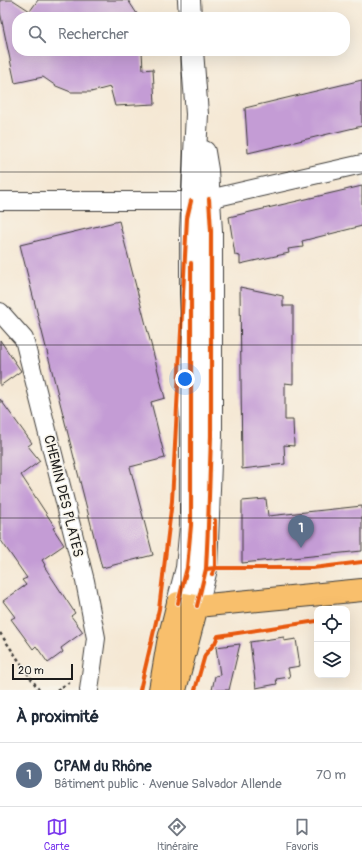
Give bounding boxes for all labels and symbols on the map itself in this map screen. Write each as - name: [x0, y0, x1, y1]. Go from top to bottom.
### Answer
- your location: [175, 369, 195, 389]
- street label: CHEMIN DES PLATES: [40, 433, 87, 559]
- pin: 1: [288, 515, 314, 548]
- scale bar: [12, 662, 73, 681]

